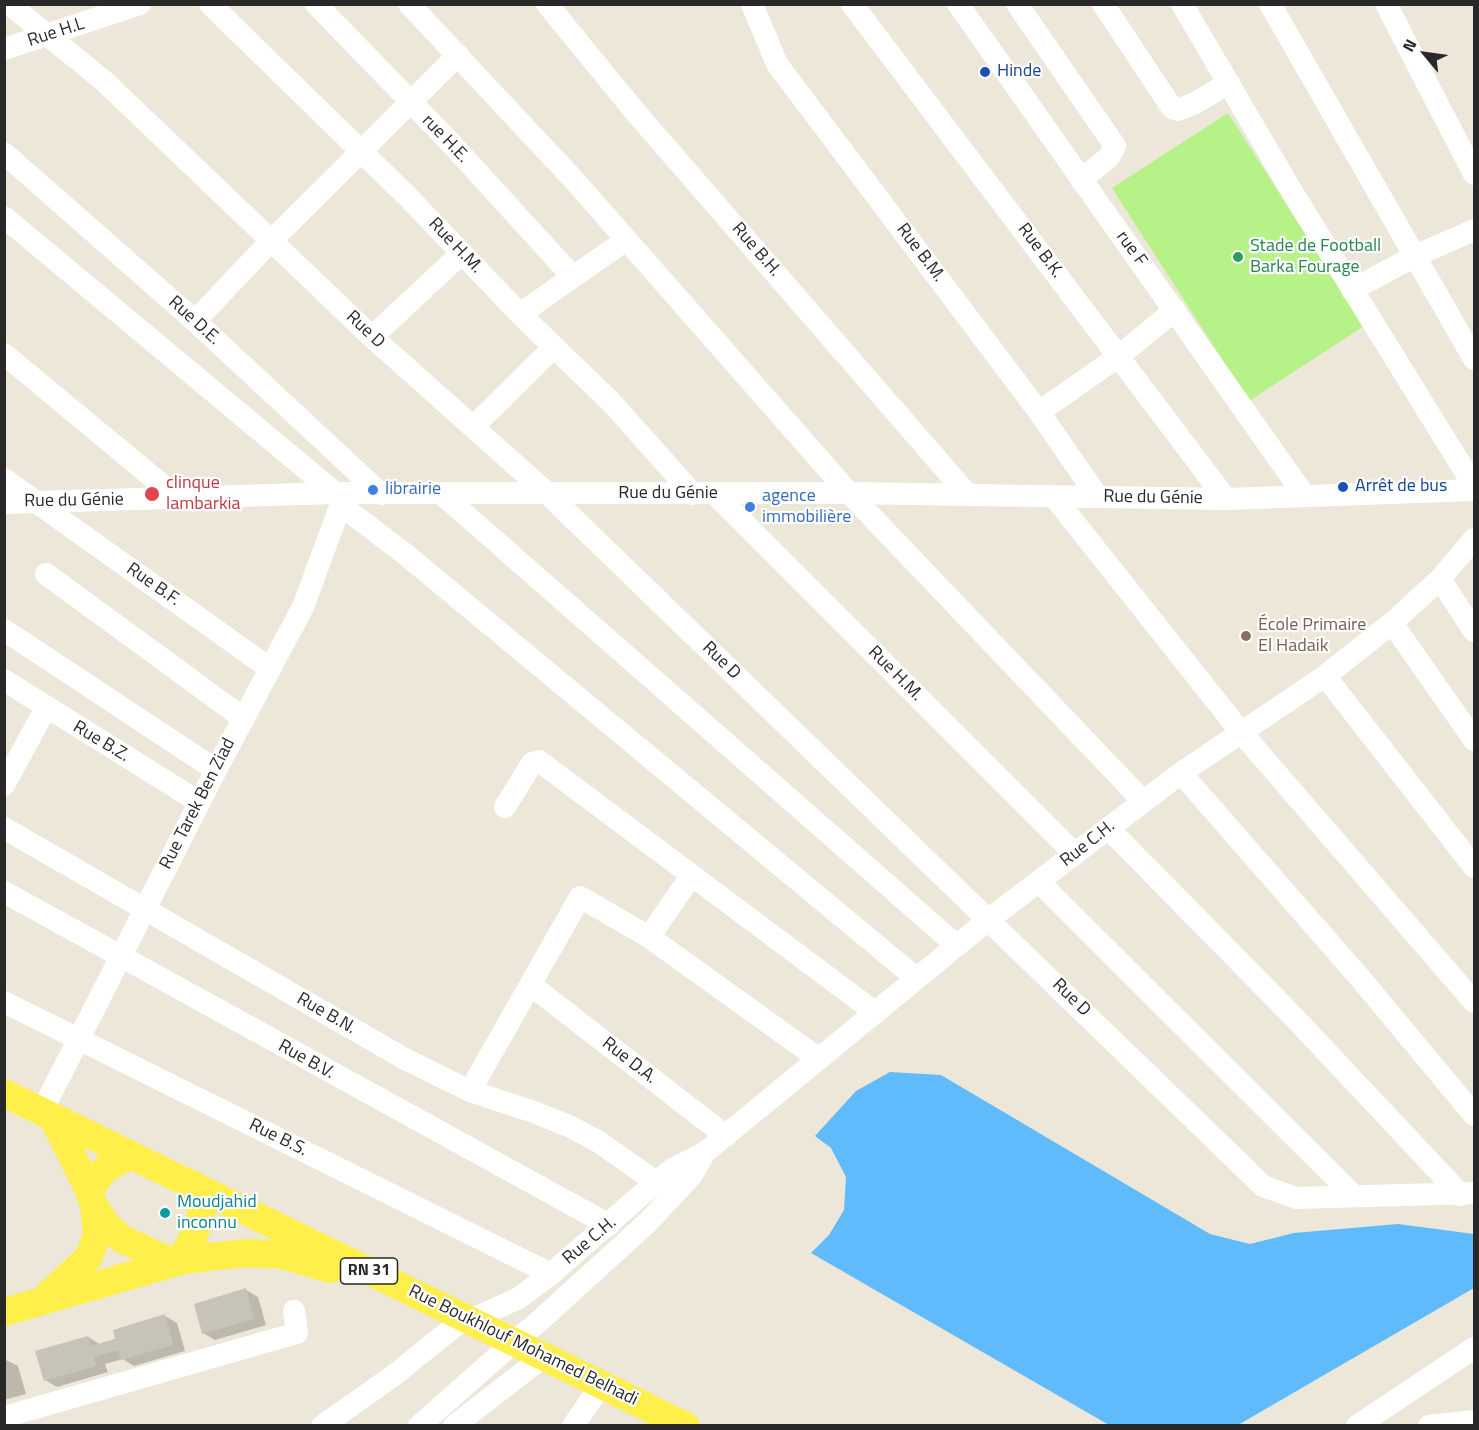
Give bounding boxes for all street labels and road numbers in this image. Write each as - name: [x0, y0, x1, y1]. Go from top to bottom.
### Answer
- street label: Rue H.L: [25, 14, 87, 52]
- street label: rue H.E.: [417, 110, 473, 168]
- street label: Rue H.M.: [423, 214, 487, 278]
- street label: Rue B.H.: [727, 219, 785, 281]
- street label: Rue B.M.: [891, 219, 949, 287]
- street label: Rue B.K.: [1012, 219, 1068, 283]
- street label: rue F: [1111, 227, 1151, 271]
- street label: Rue D.E.: [163, 292, 225, 350]
- street label: Rue D: [341, 307, 389, 353]
- street label: Rue du Génie: [618, 483, 718, 505]
- street label: Rue du Génie: [1103, 486, 1203, 510]
- street label: Rue du Génie: [24, 489, 124, 513]
- street label: Rue B.F.: [122, 559, 184, 611]
- street label: Rue D: [697, 638, 745, 684]
- street label: Rue H.M.: [863, 642, 927, 706]
- street label: Rue B.Z.: [69, 717, 133, 767]
- street label: Rue Tarek Ben Ziad: [156, 735, 240, 873]
- street label: Rue C.H.: [1056, 816, 1120, 872]
- street label: Rue D: [1047, 975, 1095, 1021]
- street label: Rue B.N.: [293, 988, 359, 1040]
- street label: Rue D.A.: [597, 1033, 661, 1089]
- street label: Rue B.V.: [274, 1036, 338, 1084]
- street label: Rue B.S.: [245, 1115, 311, 1161]
- street label: Rue C.H.: [559, 1212, 621, 1270]
- road number: RN 31: [340, 1258, 398, 1284]
- street label: Rue Boukhlouf Mohamed Belhadi: [405, 1281, 641, 1411]

